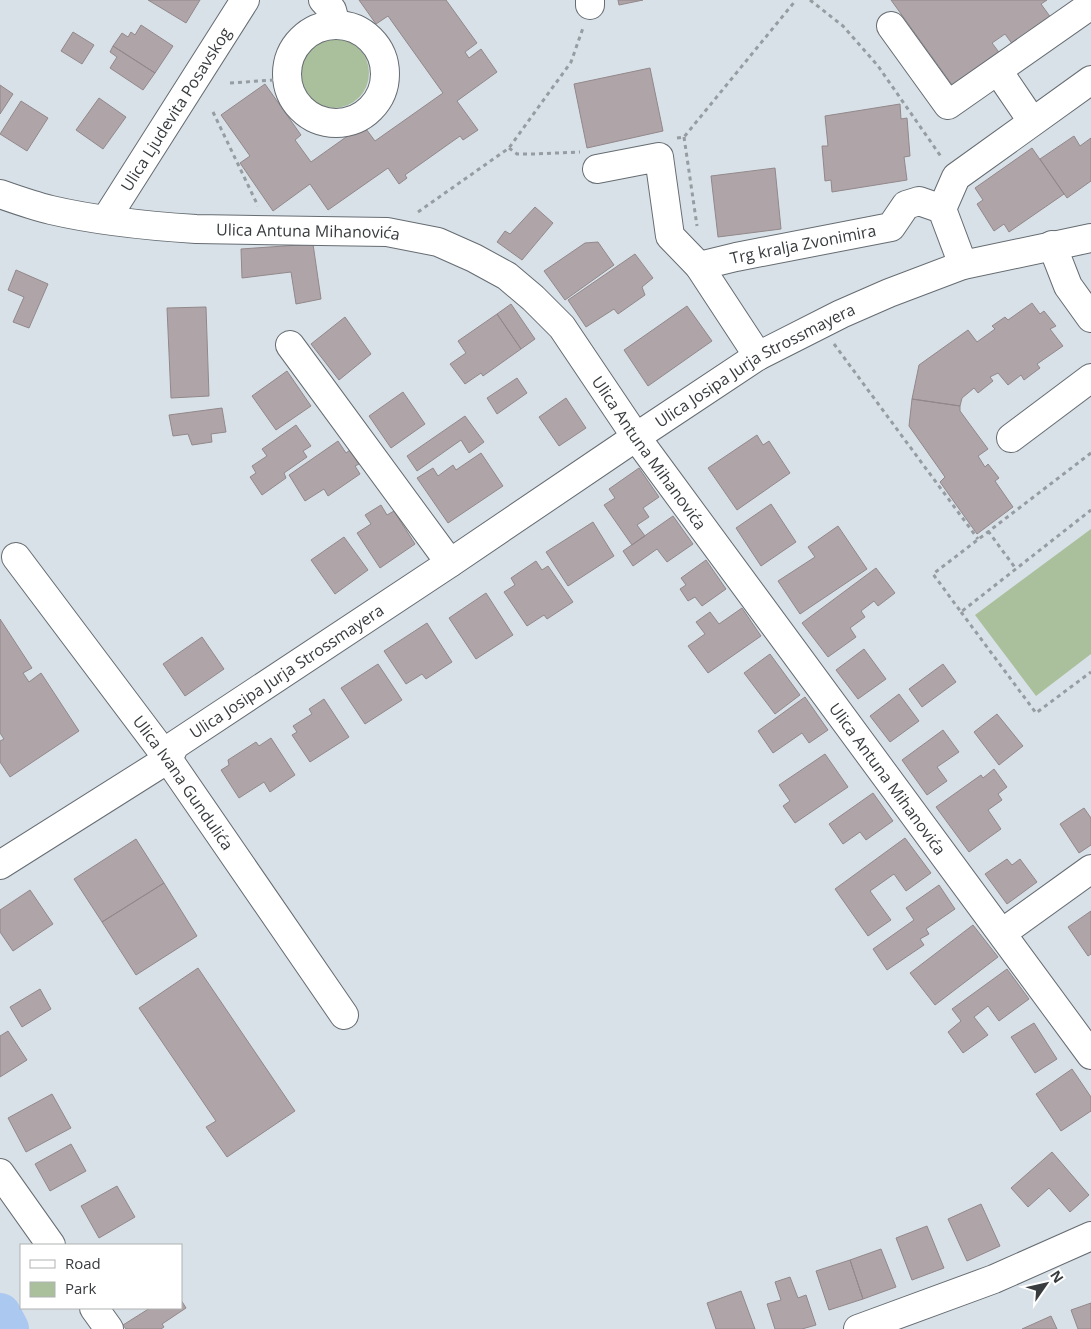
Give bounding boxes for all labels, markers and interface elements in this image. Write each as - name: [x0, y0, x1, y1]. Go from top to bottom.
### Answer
- street label: Ulica Ljudevita Posavskog: [115, 23, 236, 196]
- street label: Ulica Antuna Mihanovića: [216, 218, 402, 245]
- street label: Trg kralja Zvonimira: [728, 219, 878, 269]
- street label: Ulica Josipa Jurja Strossmayera: [651, 298, 858, 432]
- street label: Ulica Antuna Mihanovića: [587, 372, 712, 534]
- street label: Ulica Josipa Jurja Strossmayera: [185, 599, 388, 743]
- street label: Ulica Antuna Mihanovića: [824, 698, 951, 859]
- street label: Ulica Ivana Gundulića: [128, 711, 238, 854]
- legend: [20, 1244, 182, 1309]
- text: Road: [65, 1253, 101, 1273]
- north arrow: [1021, 1259, 1071, 1309]
- text: N: [1046, 1266, 1068, 1286]
- text: Park: [65, 1278, 96, 1298]

